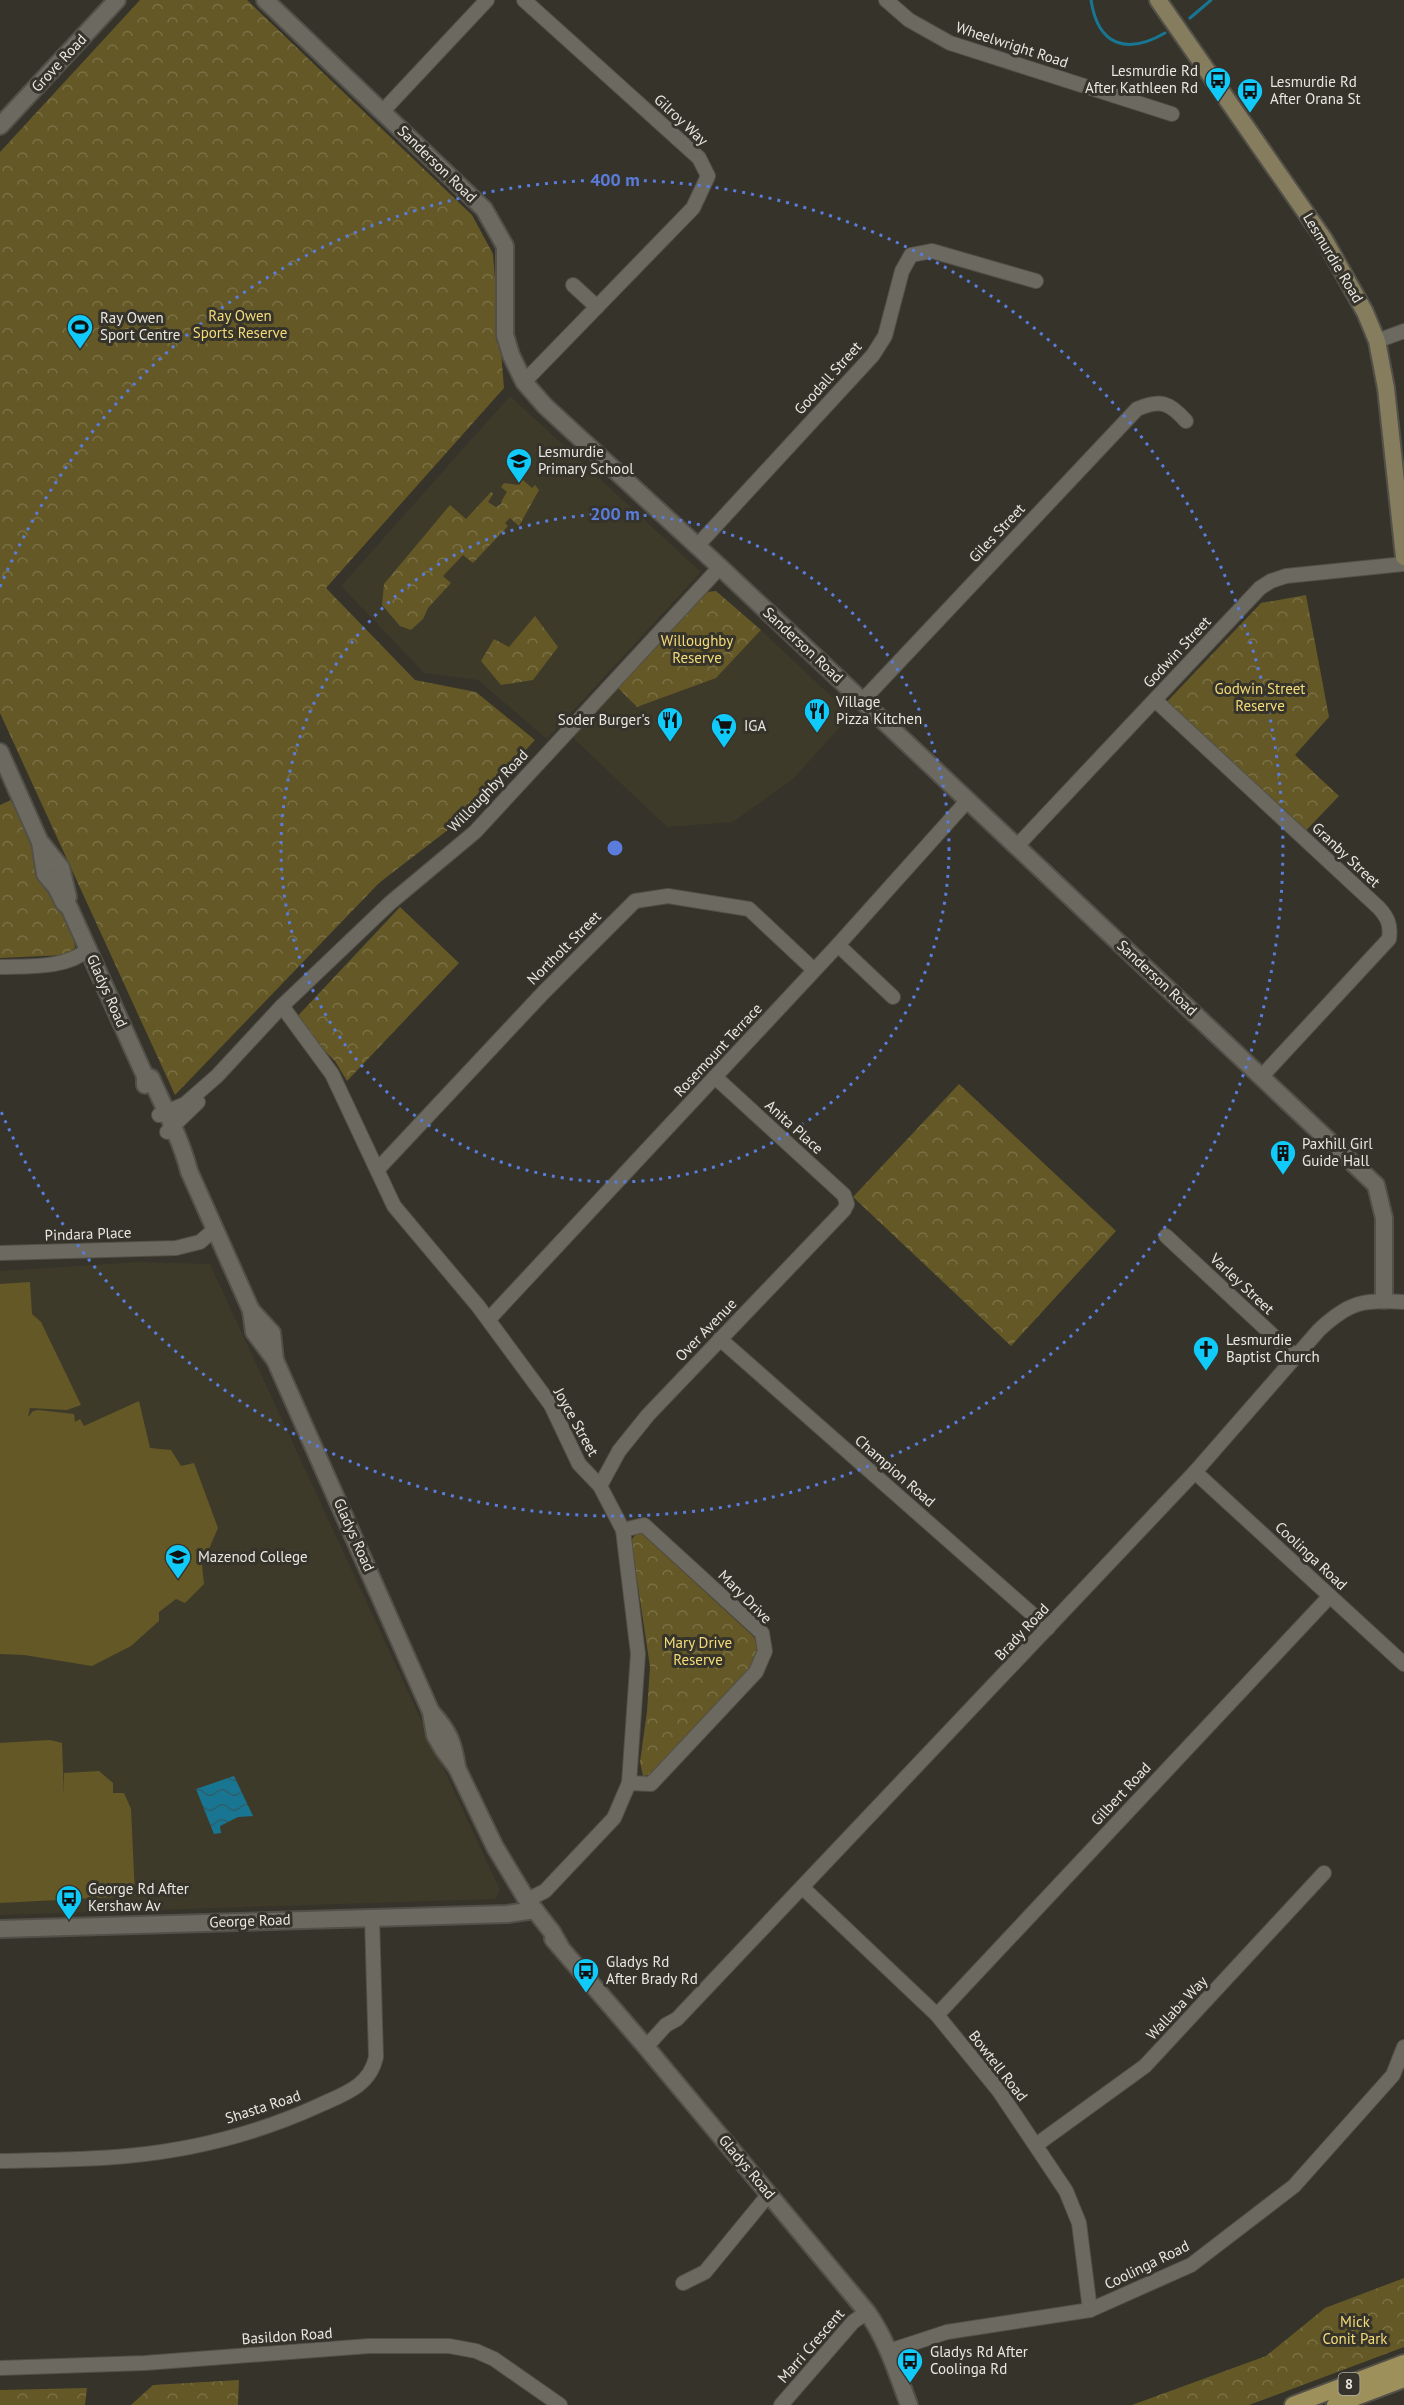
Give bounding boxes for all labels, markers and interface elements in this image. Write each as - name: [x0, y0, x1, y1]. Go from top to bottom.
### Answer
- street label: Wheelwright Road: [953, 17, 1071, 72]
- street label: Grove Road: [27, 30, 90, 96]
- place label: Lesmurdie Rd After Kathleen Rd: [1085, 61, 1198, 97]
- bus stop icon: Lesmurdie Rd After Kathleen Rd: [1203, 65, 1233, 103]
- place label: Lesmurdie Rd After Orana St: [1270, 72, 1360, 108]
- bus stop icon: Lesmurdie Rd After Orana St: [1235, 76, 1265, 114]
- street label: Gilroy Way: [650, 90, 712, 149]
- street label: Sanderson Road: [394, 121, 481, 206]
- text: 400 m: [590, 168, 640, 191]
- street label: Lesmurdie Road: [1299, 209, 1368, 306]
- park label: Ray Owen Sports Reserve: [193, 306, 287, 342]
- place label: Ray Owen Sport Centre: [100, 308, 180, 344]
- sports icon: Ray Owen Sport Centre: [65, 312, 95, 350]
- street label: Goodall Street: [790, 337, 865, 418]
- place label: Lesmurdie Primary School: [538, 442, 634, 478]
- school or university icon: Lesmurdie Primary School: [504, 446, 534, 484]
- street label: Giles Street: [965, 499, 1029, 566]
- text: 200 m: [590, 502, 640, 525]
- street label: Sanderson Road: [759, 603, 847, 687]
- street label: Godwin Street: [1139, 612, 1215, 691]
- park label: Willoughby Reserve: [661, 631, 733, 667]
- park label: Godwin Street Reserve: [1215, 679, 1305, 715]
- place label: Village Pizza Kitchen: [835, 692, 922, 728]
- restaurant icon: Village Pizza Kitchen: [802, 696, 832, 734]
- restaurant icon: Soder Burger's: [655, 705, 685, 743]
- place label: Soder Burger's: [558, 710, 650, 729]
- supermarket icon: IGA: [709, 711, 739, 749]
- place label: IGA: [744, 716, 767, 735]
- street label: Willoughby Road: [443, 745, 532, 836]
- street label: Granby Street: [1308, 818, 1384, 891]
- centre of rings: [605, 838, 625, 858]
- street label: Northolt Street: [523, 907, 605, 989]
- street label: Sanderson Road: [1113, 936, 1201, 1020]
- street label: Gladys Road: [83, 951, 132, 1030]
- street label: Rosemount Terrace: [669, 999, 766, 1100]
- street label: Anita Place: [761, 1096, 827, 1158]
- place label: Paxhill Girl Guide Hall: [1302, 1134, 1373, 1170]
- building icon: Paxhill Girl Guide Hall: [1268, 1138, 1298, 1176]
- street label: Pindara Place: [44, 1222, 132, 1245]
- street label: Varley Street: [1206, 1248, 1278, 1318]
- street label: Over Avenue: [671, 1294, 740, 1365]
- place label: Lesmurdie Baptist Church: [1226, 1330, 1320, 1366]
- church icon: Lesmurdie Baptist Church: [1191, 1334, 1221, 1372]
- street label: Joyce Street: [549, 1383, 603, 1459]
- street label: Champion Road: [851, 1430, 939, 1511]
- street label: Gladys Road: [330, 1495, 379, 1574]
- street label: Coolinga Road: [1271, 1517, 1351, 1594]
- school or university icon: Mazenod College: [163, 1542, 193, 1580]
- place label: Mazenod College: [198, 1547, 308, 1566]
- street label: Mary Drive: [714, 1566, 776, 1628]
- street label: Brady Road: [990, 1599, 1053, 1664]
- park label: Mary Drive Reserve: [664, 1633, 732, 1669]
- street label: Gilbert Road: [1087, 1758, 1155, 1829]
- place label: George Rd After Kershaw Av: [88, 1879, 189, 1915]
- bus stop icon: George Rd After Kershaw Av: [54, 1883, 84, 1921]
- street label: George Road: [209, 1910, 291, 1931]
- place label: Gladys Rd After Brady Rd: [606, 1952, 698, 1988]
- bus stop icon: Gladys Rd After Brady Rd: [571, 1956, 601, 1994]
- street label: Wallaba Way: [1142, 1972, 1211, 2044]
- street label: Bowtell Road: [965, 2026, 1032, 2105]
- street label: Shasta Road: [223, 2085, 303, 2128]
- street label: Gladys Road: [715, 2131, 780, 2203]
- street label: Coolinga Road: [1101, 2236, 1192, 2293]
- street label: Marri Crescent: [773, 2305, 848, 2387]
- park label: Mick Conit Park: [1323, 2312, 1388, 2348]
- street label: Basildon Road: [241, 2323, 333, 2348]
- place label: Gladys Rd After Coolinga Rd: [930, 2342, 1028, 2378]
- bus stop icon: Gladys Rd After Coolinga Rd: [895, 2346, 925, 2384]
- road number: 8: [1338, 2373, 1360, 2395]

